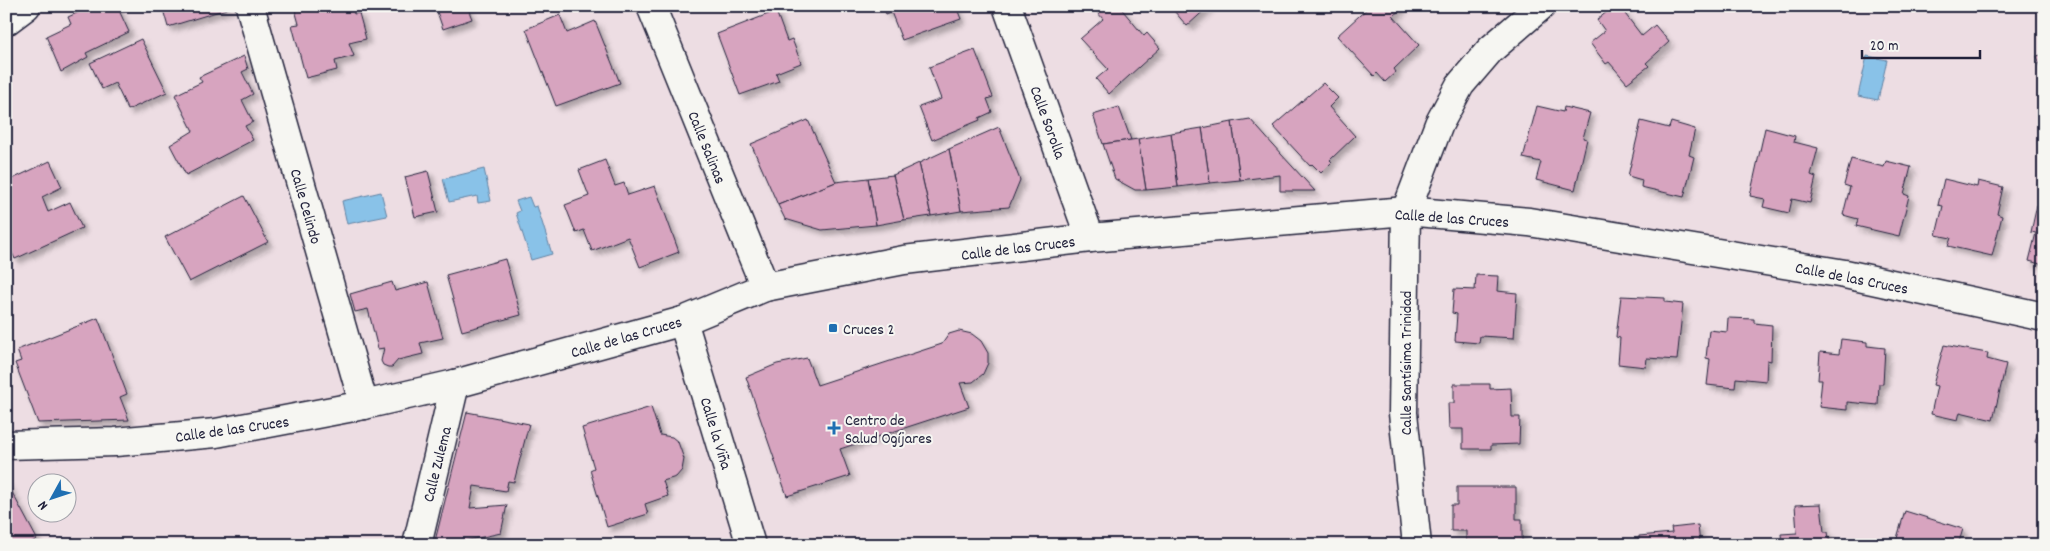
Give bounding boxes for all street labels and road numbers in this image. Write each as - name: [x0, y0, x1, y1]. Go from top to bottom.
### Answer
- street label: Calle Sorolla: [1023, 83, 1071, 163]
- street label: Calle Salinas: [681, 108, 731, 188]
- street label: Calle Celindo: [283, 166, 326, 247]
- street label: Calle de las Cruces: [1394, 204, 1510, 235]
- street label: Calle de las Cruces: [960, 231, 1077, 268]
- street label: Calle de las Cruces: [1793, 257, 1910, 302]
- street label: Calle Santísima Trinidad: [1396, 291, 1419, 435]
- street label: Calle de las Cruces: [568, 311, 685, 365]
- street label: Calle la Viña: [693, 395, 737, 473]
- street label: Calle de las Cruces: [174, 411, 291, 450]
- street label: Calle Zulema: [418, 424, 459, 505]

